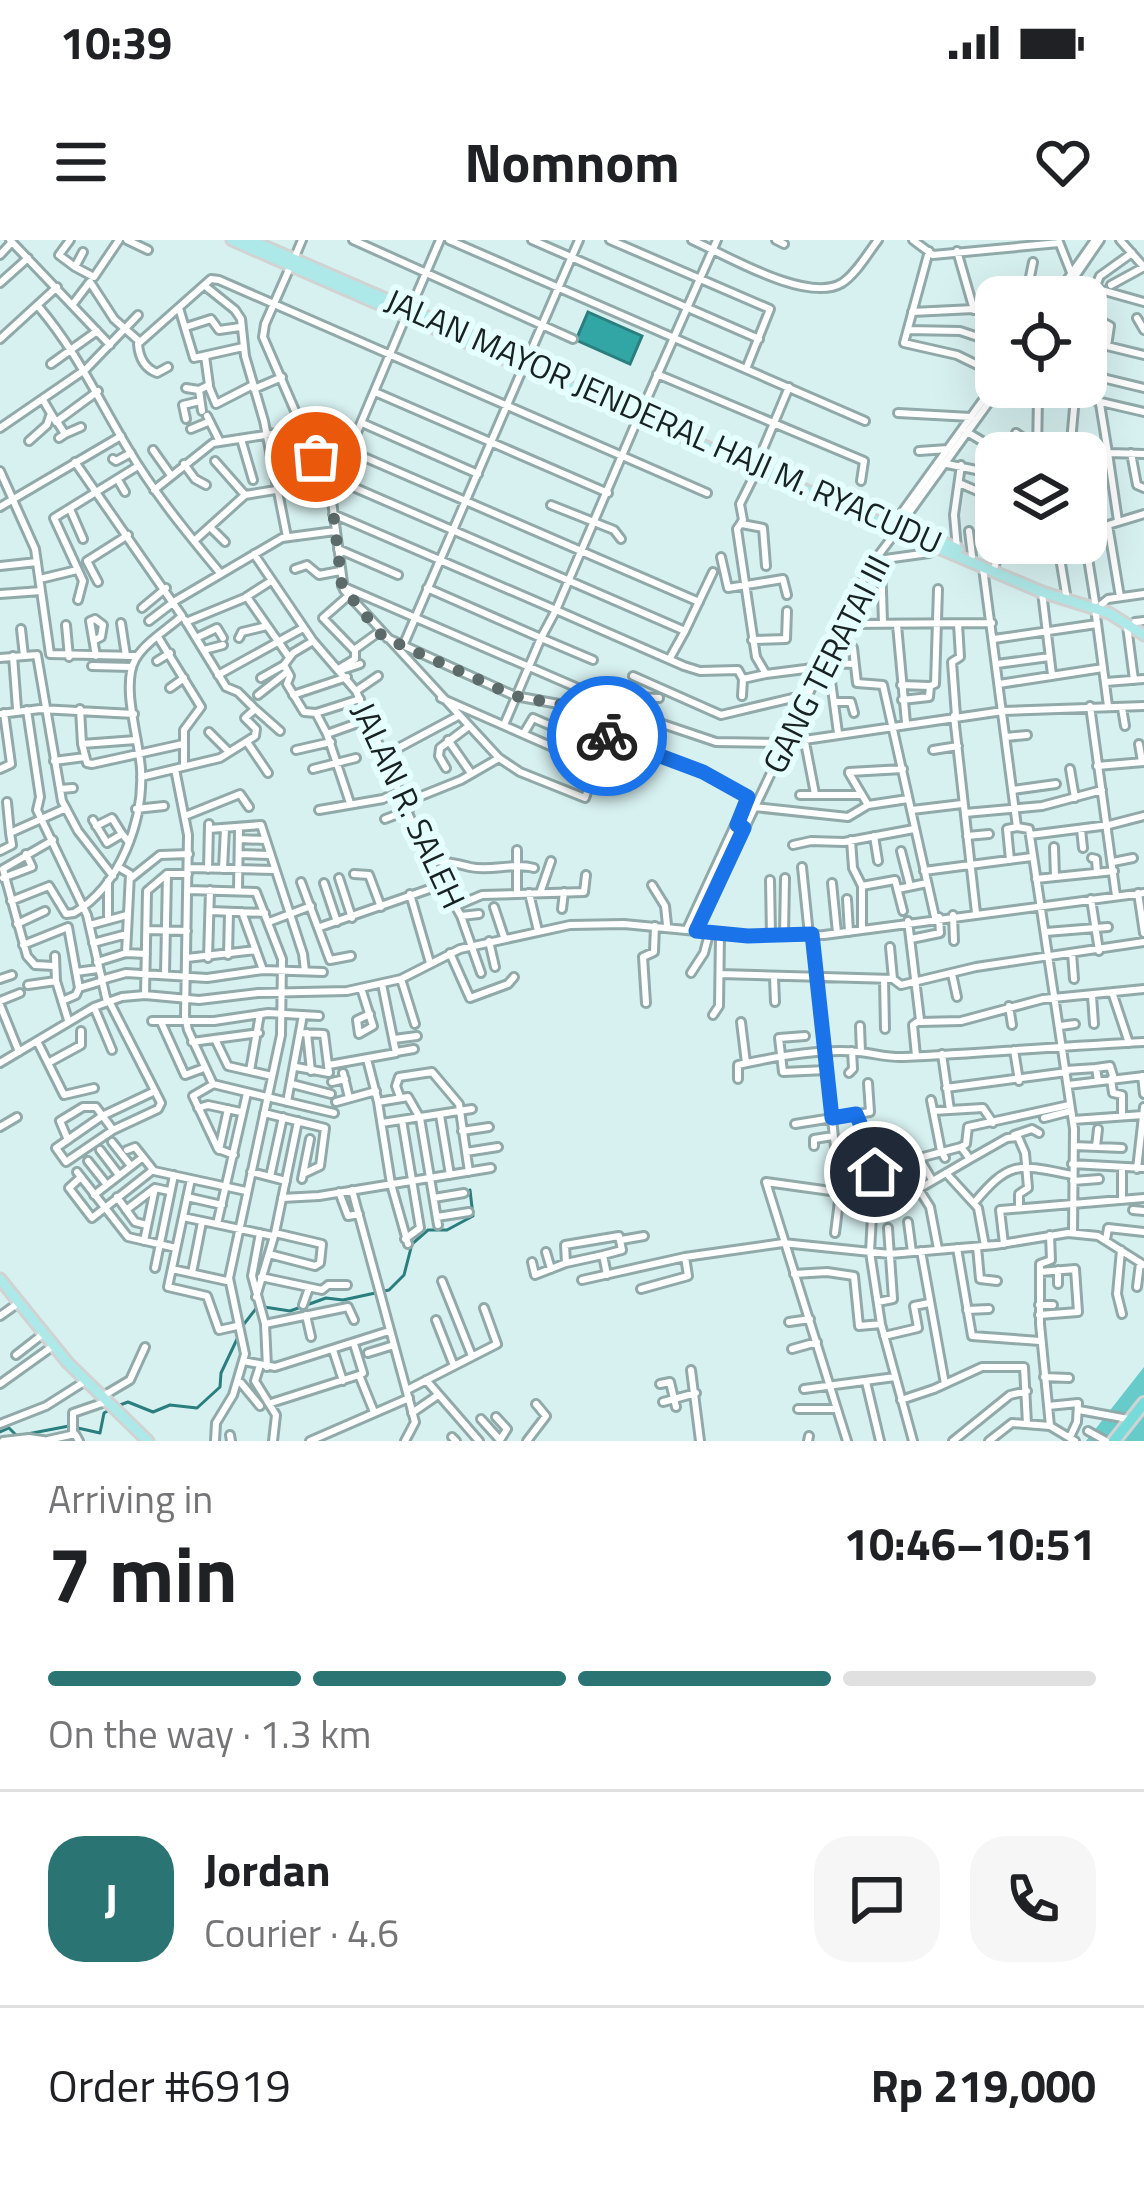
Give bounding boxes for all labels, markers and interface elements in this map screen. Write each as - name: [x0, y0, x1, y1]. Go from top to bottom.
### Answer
- text: 10:39: [60, 8, 172, 76]
- text: Nomnom: [464, 121, 680, 203]
- icon: menu: [48, 129, 114, 195]
- icon: heart: [1030, 129, 1096, 195]
- street label: JALAN MAYOR JENDERAL HAJI M. RYACUDU: [378, 275, 950, 567]
- map controls: [975, 276, 1107, 564]
- button: locate: [975, 276, 1107, 408]
- pin: [265, 406, 367, 508]
- icon: bag: [283, 424, 349, 490]
- button: layers: [975, 432, 1107, 564]
- street label: GANG TERATAI III: [749, 546, 903, 782]
- courier: [547, 676, 667, 796]
- street label: JALAN R. SALEH: [339, 694, 479, 916]
- icon: bike: [574, 703, 640, 769]
- pin: [824, 1121, 926, 1223]
- icon: home: [842, 1139, 908, 1205]
- text: Arriving in: [48, 1469, 213, 1528]
- text: 10:46–10:51: [844, 1509, 1096, 1577]
- text: 7 min: [48, 1514, 238, 1632]
- text: On the way · 1.3 km: [48, 1704, 371, 1763]
- text: Jordan: [204, 1835, 331, 1903]
- button: chat: [814, 1836, 940, 1962]
- button: phone: [970, 1836, 1096, 1962]
- text: J: [104, 1865, 118, 1933]
- text: Courier · 4.6: [204, 1903, 399, 1962]
- text: Order #6919: [48, 2051, 291, 2119]
- text: Rp 219,000: [871, 2051, 1096, 2119]

